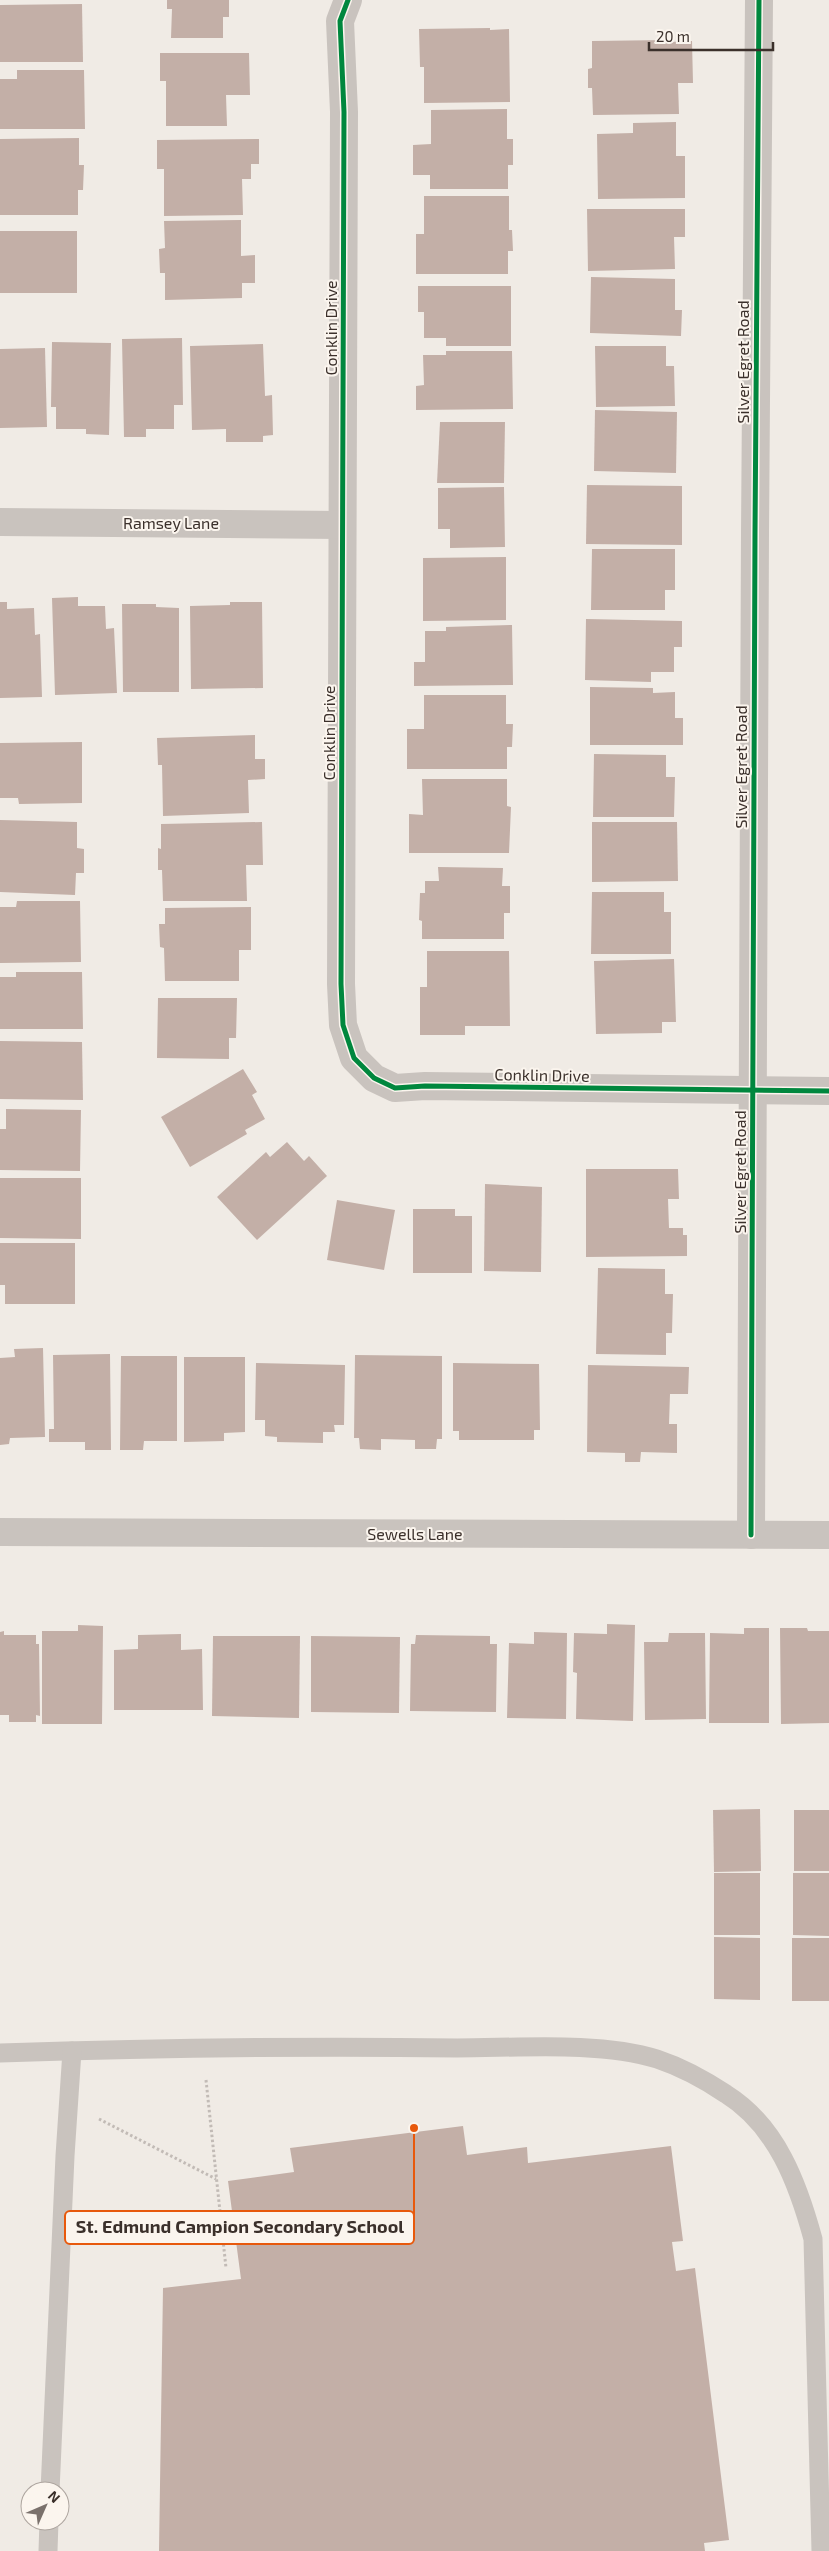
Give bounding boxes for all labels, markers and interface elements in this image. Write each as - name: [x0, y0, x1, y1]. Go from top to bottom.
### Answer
- scale bar: [649, 20, 773, 52]
- text: 20 m: [656, 27, 690, 45]
- street label: Conklin Drive: [321, 280, 340, 376]
- street label: Silver Egret Road: [733, 300, 752, 424]
- street label: Ramsey Lane: [123, 513, 219, 532]
- street label: Conklin Drive: [319, 685, 338, 781]
- street label: Silver Egret Road: [731, 705, 750, 829]
- street label: Conklin Drive: [494, 1064, 590, 1085]
- street label: Silver Egret Road: [730, 1110, 749, 1234]
- street label: Sewells Lane: [367, 1524, 463, 1543]
- callout: St. Edmund Campion Secondary School: [65, 2211, 414, 2244]
- text: St. Edmund Campion Secondary School: [76, 2215, 404, 2237]
- north arrow: [20, 2481, 70, 2531]
- text: N: [45, 2487, 64, 2506]

